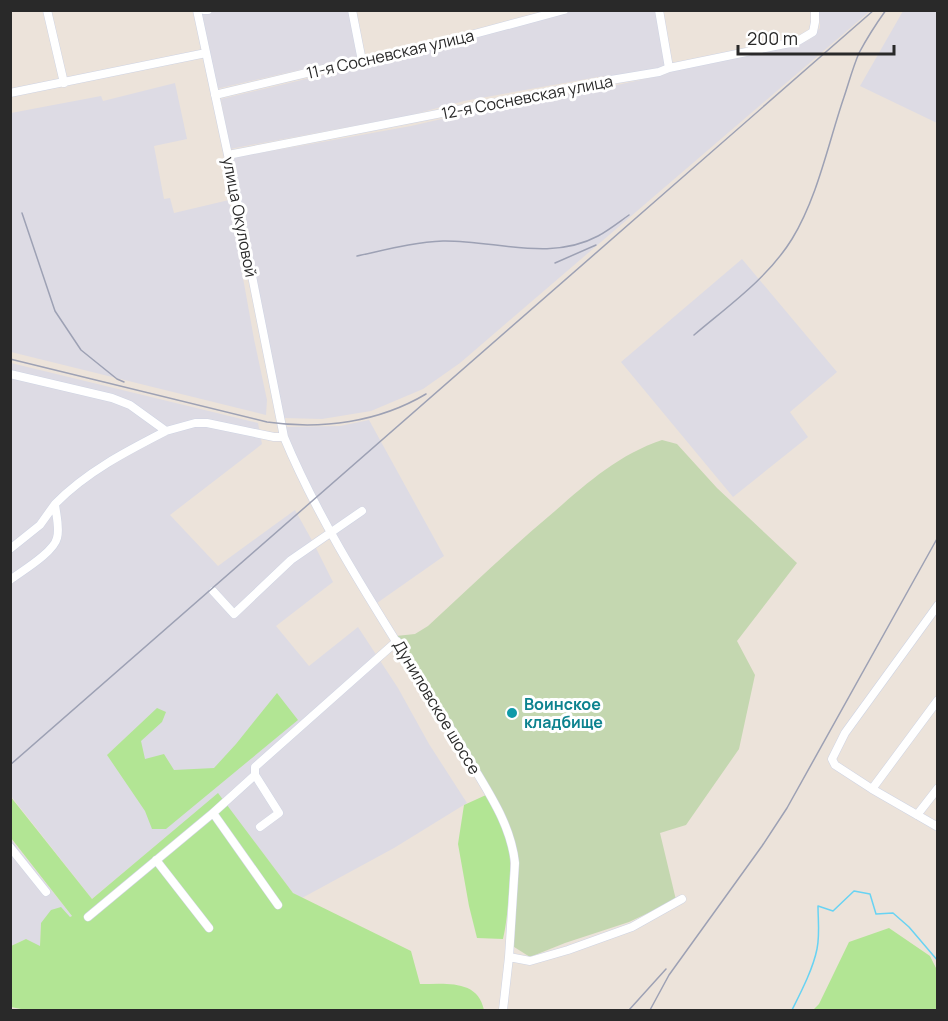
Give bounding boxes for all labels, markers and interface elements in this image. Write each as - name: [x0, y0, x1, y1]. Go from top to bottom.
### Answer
- scale bar: [738, 18, 894, 56]
- street label: 11-я Сосневская улица: [304, 24, 476, 84]
- text: 200 m: [747, 26, 798, 50]
- street label: 12-я Сосневская улица: [439, 70, 615, 124]
- street label: улица Окуловой: [218, 155, 262, 279]
- street label: Дуниловское шоссе: [388, 636, 486, 778]
- place label: Воинское кладбище: [524, 693, 603, 733]
- marker: Воинское кладбище: [505, 706, 519, 720]

